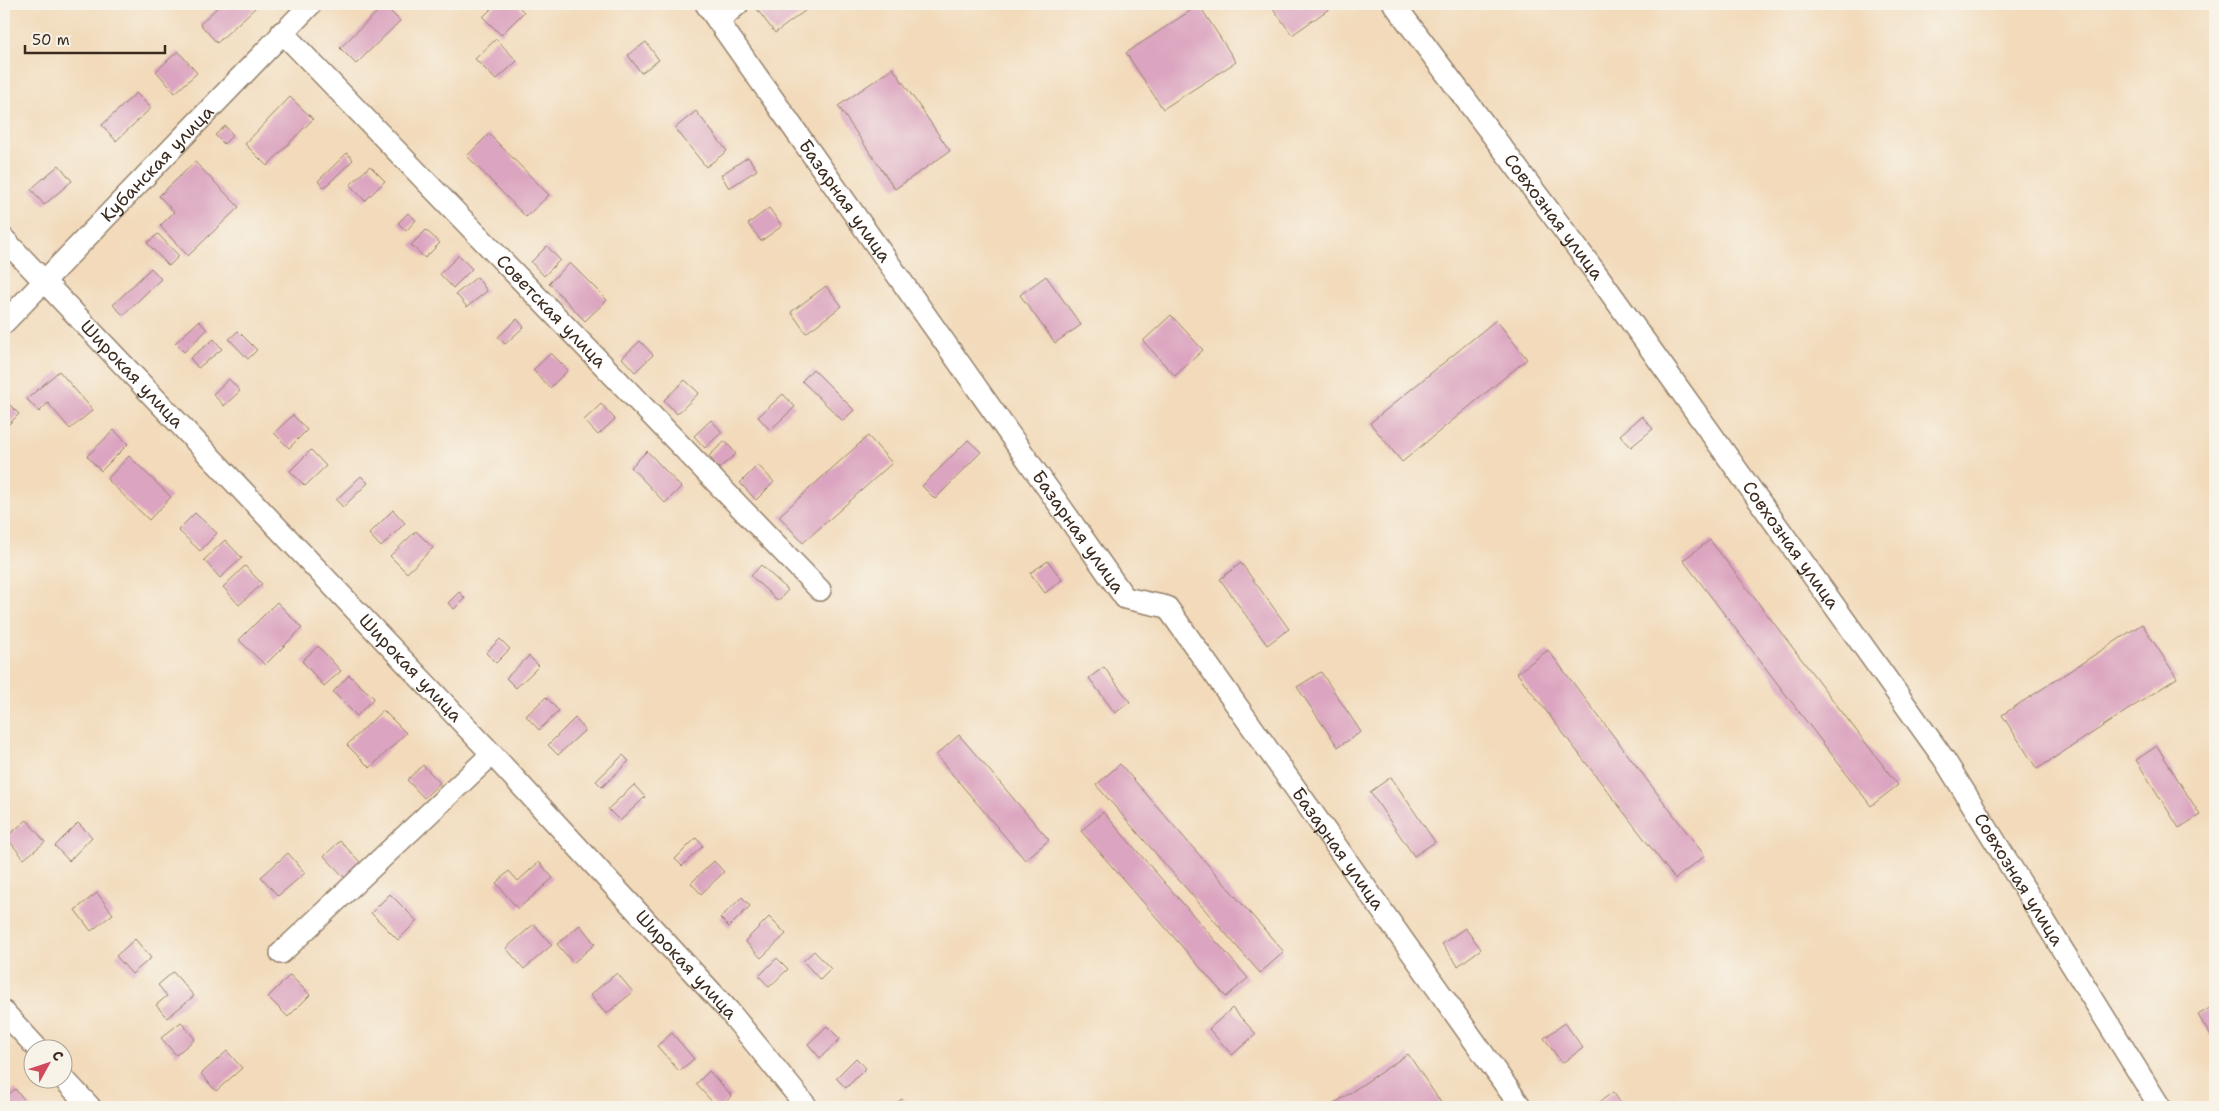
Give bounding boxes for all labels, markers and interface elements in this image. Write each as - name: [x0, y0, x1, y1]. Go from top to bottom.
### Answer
- scale bar: [25, 22, 165, 54]
- text: 50 m: [32, 30, 70, 50]
- street label: Кубанская улица: [95, 100, 219, 227]
- street label: Базарная улица: [793, 135, 897, 267]
- street label: Совхозная улица: [1498, 149, 1609, 285]
- street label: Советская улица: [491, 249, 612, 373]
- street label: Широкая улица: [75, 315, 189, 433]
- street label: Базарная улица: [1027, 466, 1130, 598]
- street label: Совхозная улица: [1737, 476, 1845, 614]
- street label: Широкая улица: [353, 609, 468, 727]
- street label: Базарная улица: [1286, 783, 1390, 915]
- street label: Совхозная улица: [1968, 809, 2069, 951]
- street label: Широкая улица: [630, 905, 743, 1024]
- north arrow: [22, 1038, 72, 1088]
- text: С: [48, 1047, 68, 1065]

